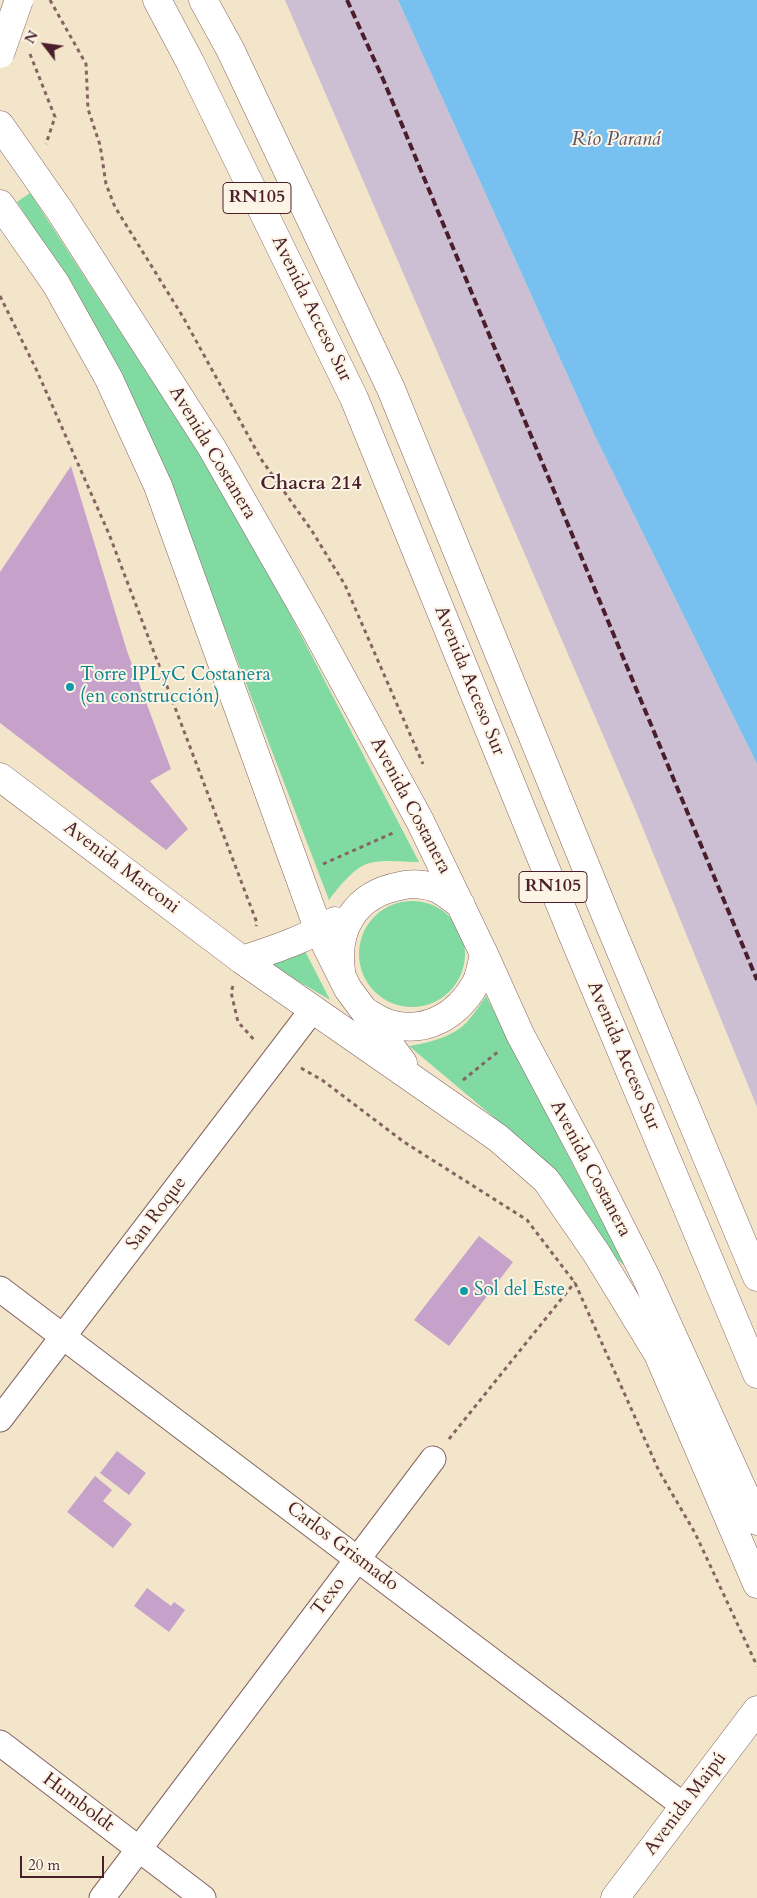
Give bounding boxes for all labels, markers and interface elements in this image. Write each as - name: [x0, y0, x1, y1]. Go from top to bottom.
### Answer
- north arrow: [20, 20, 70, 70]
- text: N: [20, 27, 43, 47]
- water label: Río Paraná: [571, 128, 661, 152]
- road number: RN105: [223, 182, 291, 214]
- street label: Avenida Acceso Sur: [266, 232, 356, 386]
- street label: Avenida Costanera: [163, 382, 261, 524]
- district label: Chacra 214: [260, 472, 362, 496]
- street label: Avenida Acceso Sur: [429, 603, 509, 759]
- place label: Torre IPLyC Costanera (en construcción): [80, 665, 271, 709]
- marker: Torre IPLyC Costanera (en construcción): [64, 681, 76, 693]
- street label: Avenida Costanera: [364, 734, 456, 878]
- street label: Avenida Marconi: [58, 817, 184, 919]
- road number: RN105: [519, 872, 587, 902]
- street label: Avenida Acceso Sur: [581, 978, 665, 1134]
- street label: Avenida Costanera: [544, 1097, 636, 1241]
- street label: San Roque: [122, 1173, 192, 1255]
- place label: Sol del Este: [474, 1280, 565, 1302]
- marker: Sol del Este: [458, 1285, 470, 1297]
- street label: Carlos Grismado: [281, 1497, 403, 1597]
- street label: Texo: [307, 1573, 351, 1621]
- street label: Avenida Maipú: [640, 1748, 732, 1860]
- street label: Humboldt: [38, 1769, 118, 1837]
- scale bar: [22, 1846, 106, 1878]
- text: 20 m: [28, 1855, 60, 1875]

